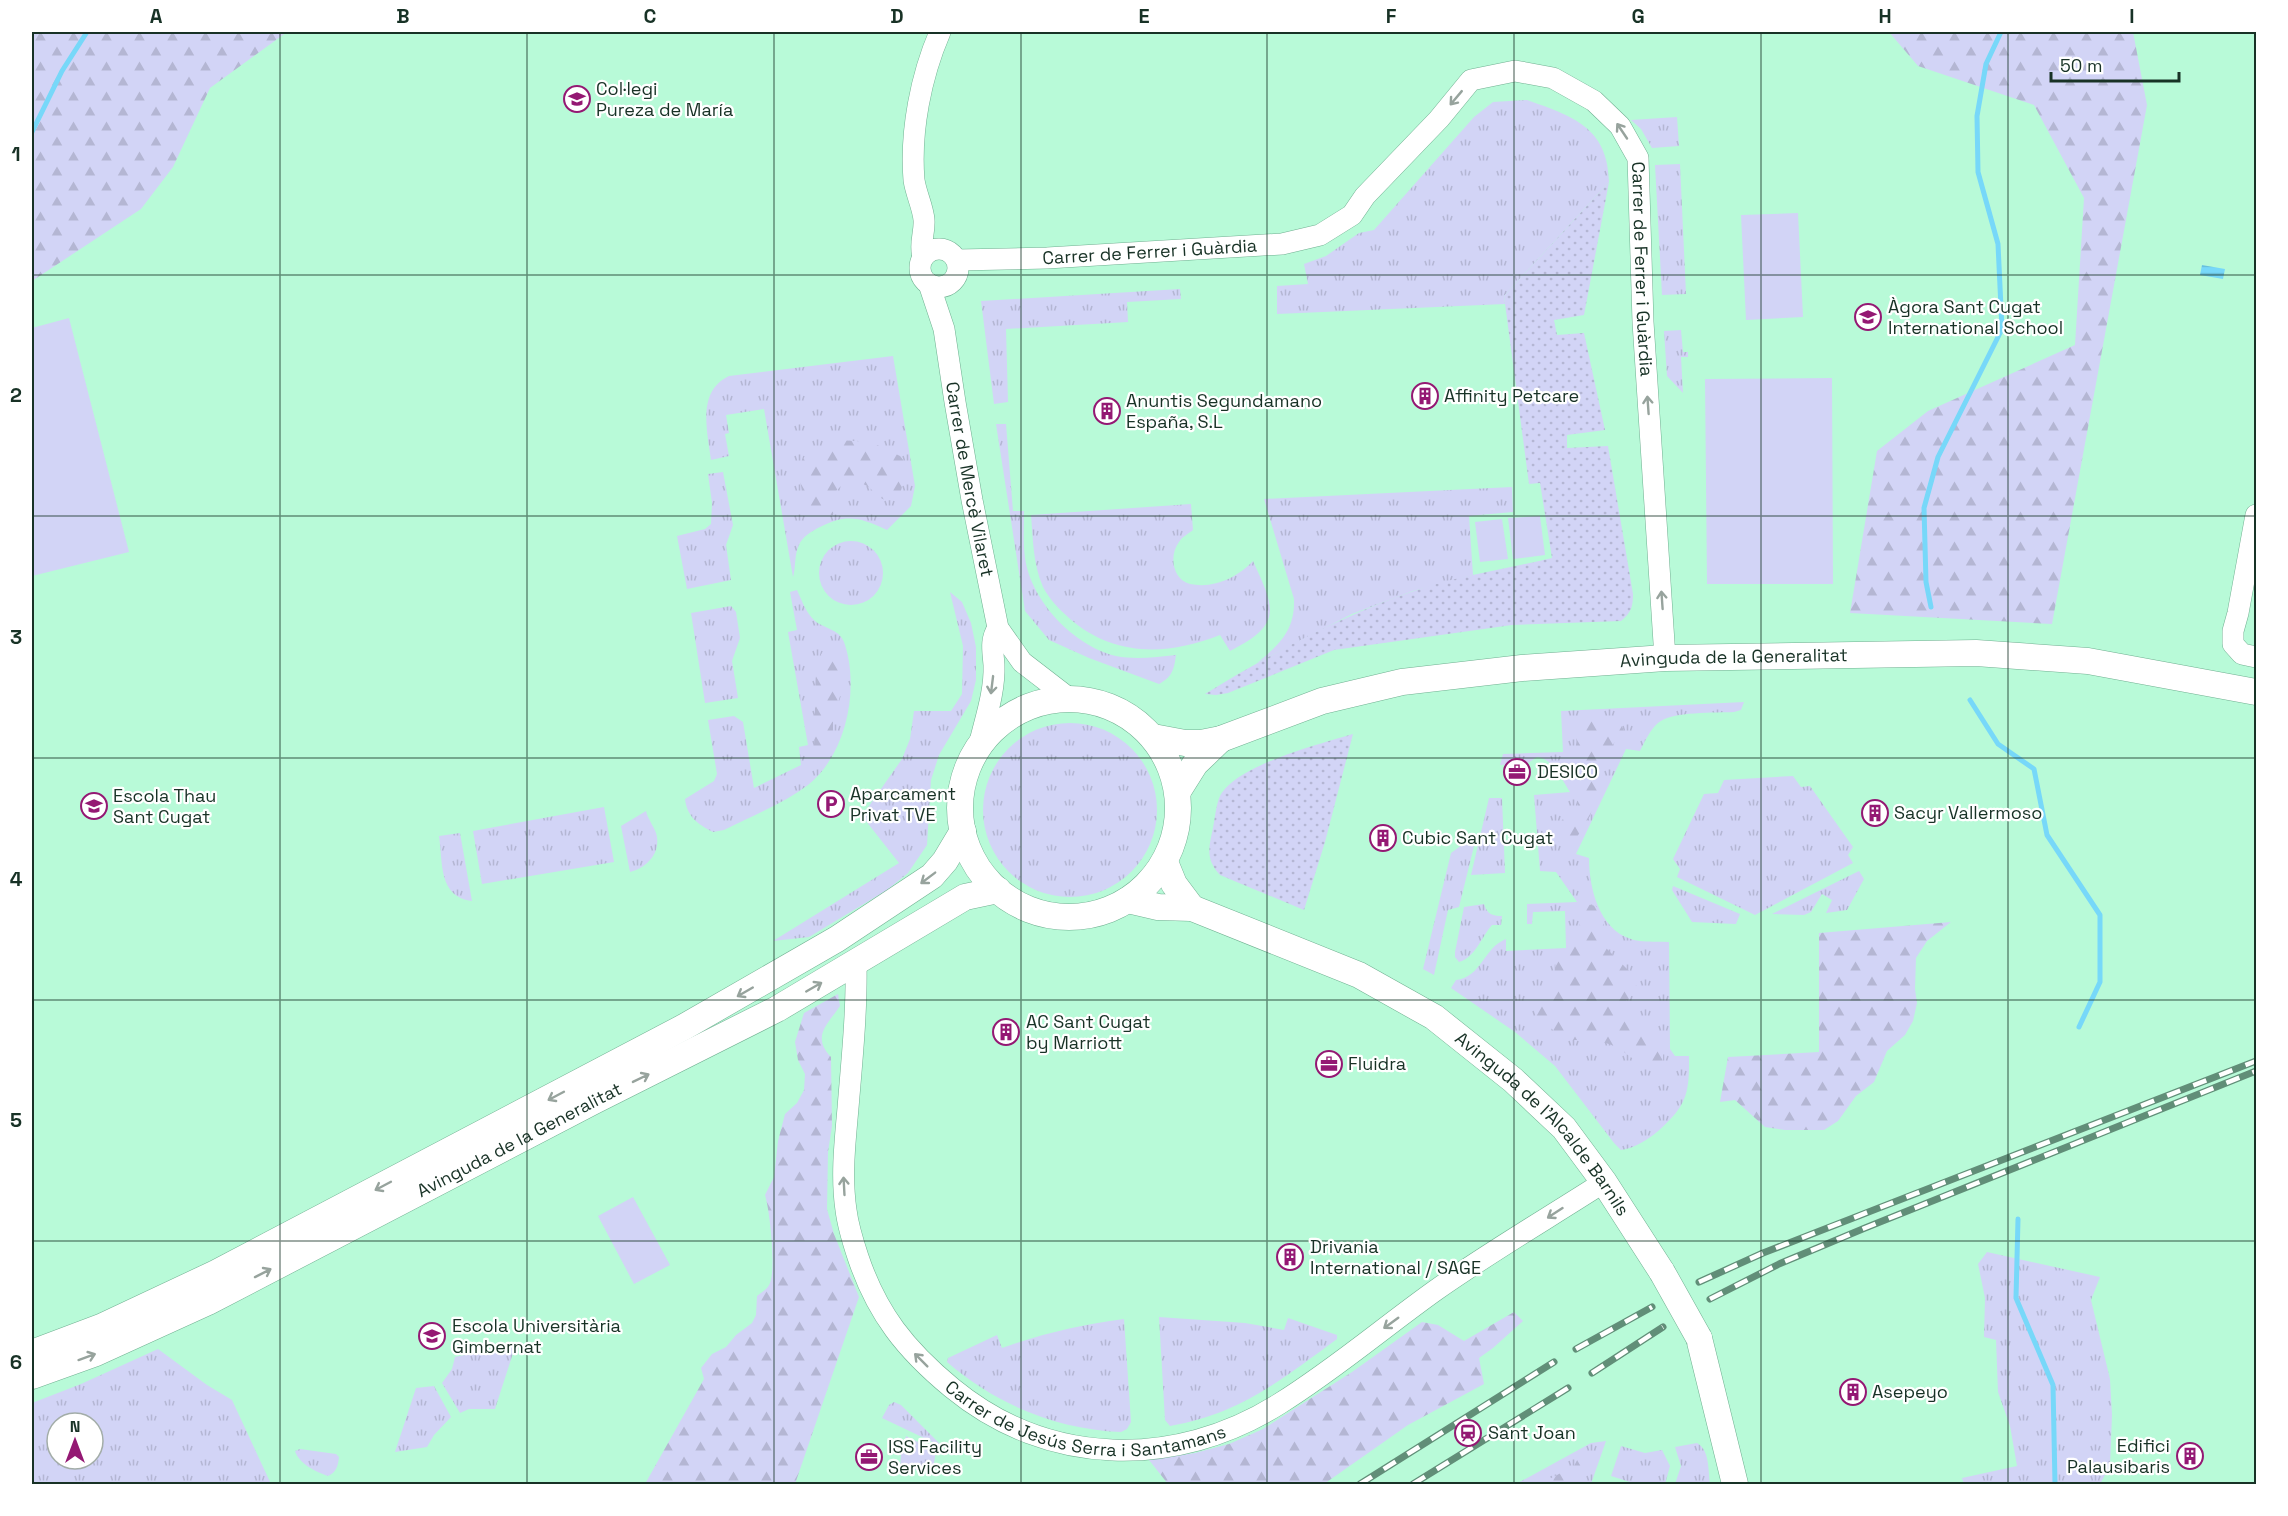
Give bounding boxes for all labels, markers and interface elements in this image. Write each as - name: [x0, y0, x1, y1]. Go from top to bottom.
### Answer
- text: A: [150, 3, 163, 29]
- text: B: [396, 3, 410, 29]
- text: C: [644, 3, 657, 29]
- text: D: [890, 3, 904, 29]
- text: E: [1138, 3, 1150, 29]
- text: F: [1386, 3, 1397, 29]
- text: G: [1631, 3, 1645, 29]
- text: H: [1878, 3, 1892, 29]
- text: I: [2129, 3, 2135, 29]
- scale bar: [2051, 45, 2178, 83]
- text: 50 m: [2060, 54, 2102, 77]
- place label: Col·legi Pureza de María: [596, 77, 733, 121]
- school or university icon: Col·legi Pureza de María: [562, 84, 592, 114]
- one-way arrow: [1449, 90, 1463, 105]
- one-way arrow: [1616, 123, 1628, 140]
- text: 1: [11, 141, 21, 167]
- street label: Carrer de Ferrer i Guàrdia: [1627, 161, 1659, 377]
- street label: Carrer de Ferrer i Guàrdia: [1042, 234, 1258, 269]
- place label: Àgora Sant Cugat International School: [1888, 295, 2063, 339]
- school or university icon: Àgora Sant Cugat International School: [1853, 302, 1883, 332]
- street label: Carrer de Mercè Vilaret: [941, 380, 999, 579]
- building icon: Affinity Petcare: [1410, 381, 1440, 411]
- text: 2: [10, 382, 22, 408]
- place label: Affinity Petcare: [1444, 384, 1579, 407]
- place label: Anuntis Segundamano España, S.L: [1126, 389, 1322, 433]
- building icon: Anuntis Segundamano España, S.L: [1092, 396, 1122, 426]
- one-way arrow: [1642, 396, 1653, 416]
- one-way arrow: [1656, 590, 1667, 610]
- text: 3: [10, 624, 22, 650]
- street label: Avinguda de la Generalitat: [1619, 643, 1848, 672]
- one-way arrow: [987, 674, 998, 694]
- office icon: DESICO: [1502, 757, 1532, 787]
- place label: DESICO: [1537, 760, 1598, 783]
- place label: Aparcament Privat TVE: [850, 782, 956, 826]
- place label: Escola Thau Sant Cugat: [113, 784, 216, 828]
- parking icon: Aparcament Privat TVE: [816, 789, 846, 819]
- school or university icon: Escola Thau Sant Cugat: [79, 791, 109, 821]
- building icon: Sacyr Vallermoso: [1860, 798, 1890, 828]
- place label: Sacyr Vallermoso: [1894, 801, 2042, 824]
- building icon: Cubic Sant Cugat: [1368, 823, 1398, 853]
- place label: Cubic Sant Cugat: [1402, 826, 1553, 849]
- text: 4: [10, 866, 23, 892]
- one-way arrow: [920, 871, 936, 884]
- one-way arrow: [805, 981, 822, 993]
- one-way arrow: [737, 986, 754, 998]
- place label: AC Sant Cugat by Marriott: [1026, 1010, 1151, 1054]
- building icon: AC Sant Cugat by Marriott: [991, 1017, 1021, 1047]
- street label: Avinguda de l'Alcalde Barnils: [1451, 1026, 1635, 1220]
- office icon: Fluidra: [1314, 1049, 1344, 1079]
- place label: Fluidra: [1348, 1052, 1406, 1075]
- one-way arrow: [632, 1071, 650, 1083]
- street label: Avinguda de la Generalitat: [413, 1077, 625, 1202]
- one-way arrow: [547, 1091, 565, 1102]
- text: 5: [10, 1107, 22, 1133]
- one-way arrow: [839, 1176, 850, 1196]
- one-way arrow: [374, 1181, 392, 1192]
- one-way arrow: [1547, 1208, 1564, 1220]
- place label: Drivania International / SAGE: [1310, 1235, 1481, 1279]
- building icon: Drivania International / SAGE: [1275, 1242, 1305, 1272]
- one-way arrow: [253, 1267, 271, 1278]
- place label: Escola Universitària Gimbernat: [452, 1314, 621, 1358]
- one-way arrow: [1383, 1316, 1399, 1329]
- school or university icon: Escola Universitària Gimbernat: [417, 1321, 447, 1351]
- text: 6: [10, 1349, 22, 1375]
- one-way arrow: [77, 1350, 95, 1361]
- one-way arrow: [913, 1353, 928, 1368]
- street label: Carrer de Jesús Serra i Santamans: [941, 1375, 1229, 1461]
- building icon: Asepeyo: [1838, 1377, 1868, 1407]
- place label: Asepeyo: [1872, 1380, 1948, 1403]
- north arrow: [45, 1411, 105, 1471]
- text: N: [70, 1416, 80, 1437]
- station icon: Sant Joan: [1453, 1418, 1483, 1448]
- place label: Sant Joan: [1488, 1421, 1576, 1444]
- place label: Edifici Palausibaris: [2067, 1434, 2170, 1478]
- place label: ISS Facility Services: [888, 1435, 982, 1479]
- building icon: Edifici Palausibaris: [2175, 1441, 2205, 1471]
- office icon: ISS Facility Services: [854, 1442, 884, 1472]

